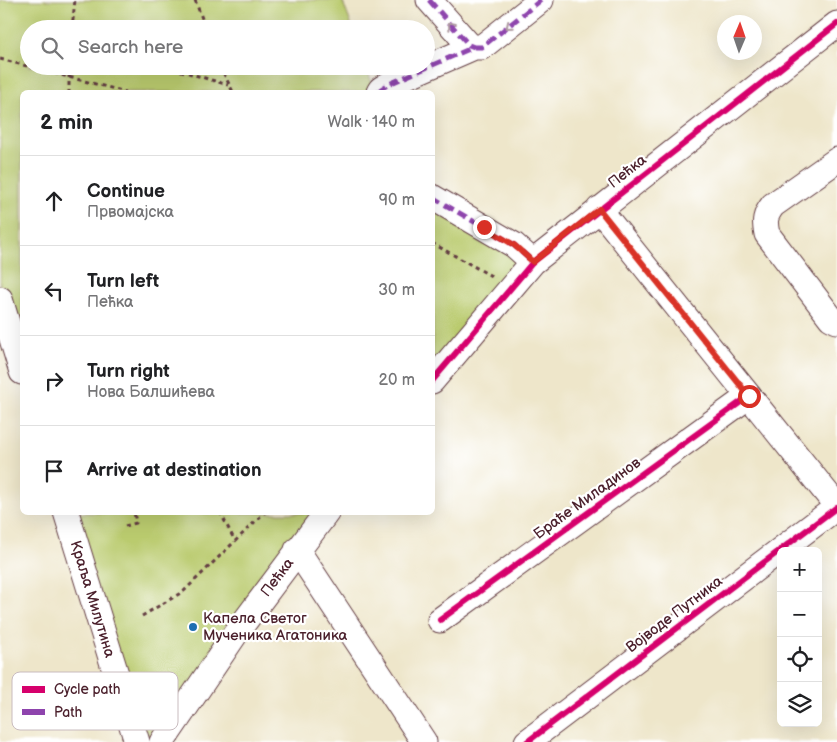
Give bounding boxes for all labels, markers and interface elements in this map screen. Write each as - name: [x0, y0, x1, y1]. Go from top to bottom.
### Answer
- north arrow: [717, 15, 762, 60]
- search box: [20, 20, 435, 75]
- one-way arrow: [505, 20, 514, 29]
- one-way arrow: [448, 21, 457, 30]
- icon: search: [38, 34, 66, 62]
- text: Search here: [78, 36, 183, 59]
- text: 2 min: [40, 110, 93, 135]
- text: Walk · 140 m: [328, 113, 415, 132]
- street label: Пећка: [604, 150, 650, 192]
- text: Continue: [87, 180, 165, 203]
- icon: ahead: [40, 187, 68, 215]
- text: 90 m: [379, 191, 415, 210]
- text: Првомајска: [87, 203, 174, 222]
- route end: [473, 216, 496, 239]
- text: Turn left: [87, 270, 159, 293]
- icon: left: [40, 277, 68, 305]
- text: 30 m: [378, 281, 415, 300]
- text: Пећка: [87, 293, 134, 312]
- text: Turn right: [87, 360, 170, 383]
- icon: right: [40, 367, 68, 395]
- text: 20 m: [379, 371, 415, 390]
- text: Нова Балшићева: [87, 383, 215, 402]
- route start: [738, 385, 761, 408]
- street label: Браће Миладинов: [530, 453, 645, 544]
- icon: arrive: [40, 457, 68, 485]
- text: Arrive at destination: [87, 459, 262, 482]
- street label: Краља Милутина: [66, 538, 119, 660]
- map controls: [777, 547, 822, 727]
- button: +: [777, 547, 822, 592]
- street label: Пећка: [257, 554, 298, 600]
- street label: Војводе Путника: [622, 572, 727, 657]
- button: −: [777, 592, 822, 637]
- place label: Капела Светог Мученика Агатоника: [203, 609, 348, 645]
- marker: Капела Светог Мученика Агатоника: [187, 621, 199, 633]
- button: locate: [777, 637, 822, 682]
- legend: [12, 672, 178, 730]
- text: Cycle path: [54, 681, 121, 698]
- button: layers: [777, 682, 822, 727]
- text: Path: [54, 704, 82, 721]

